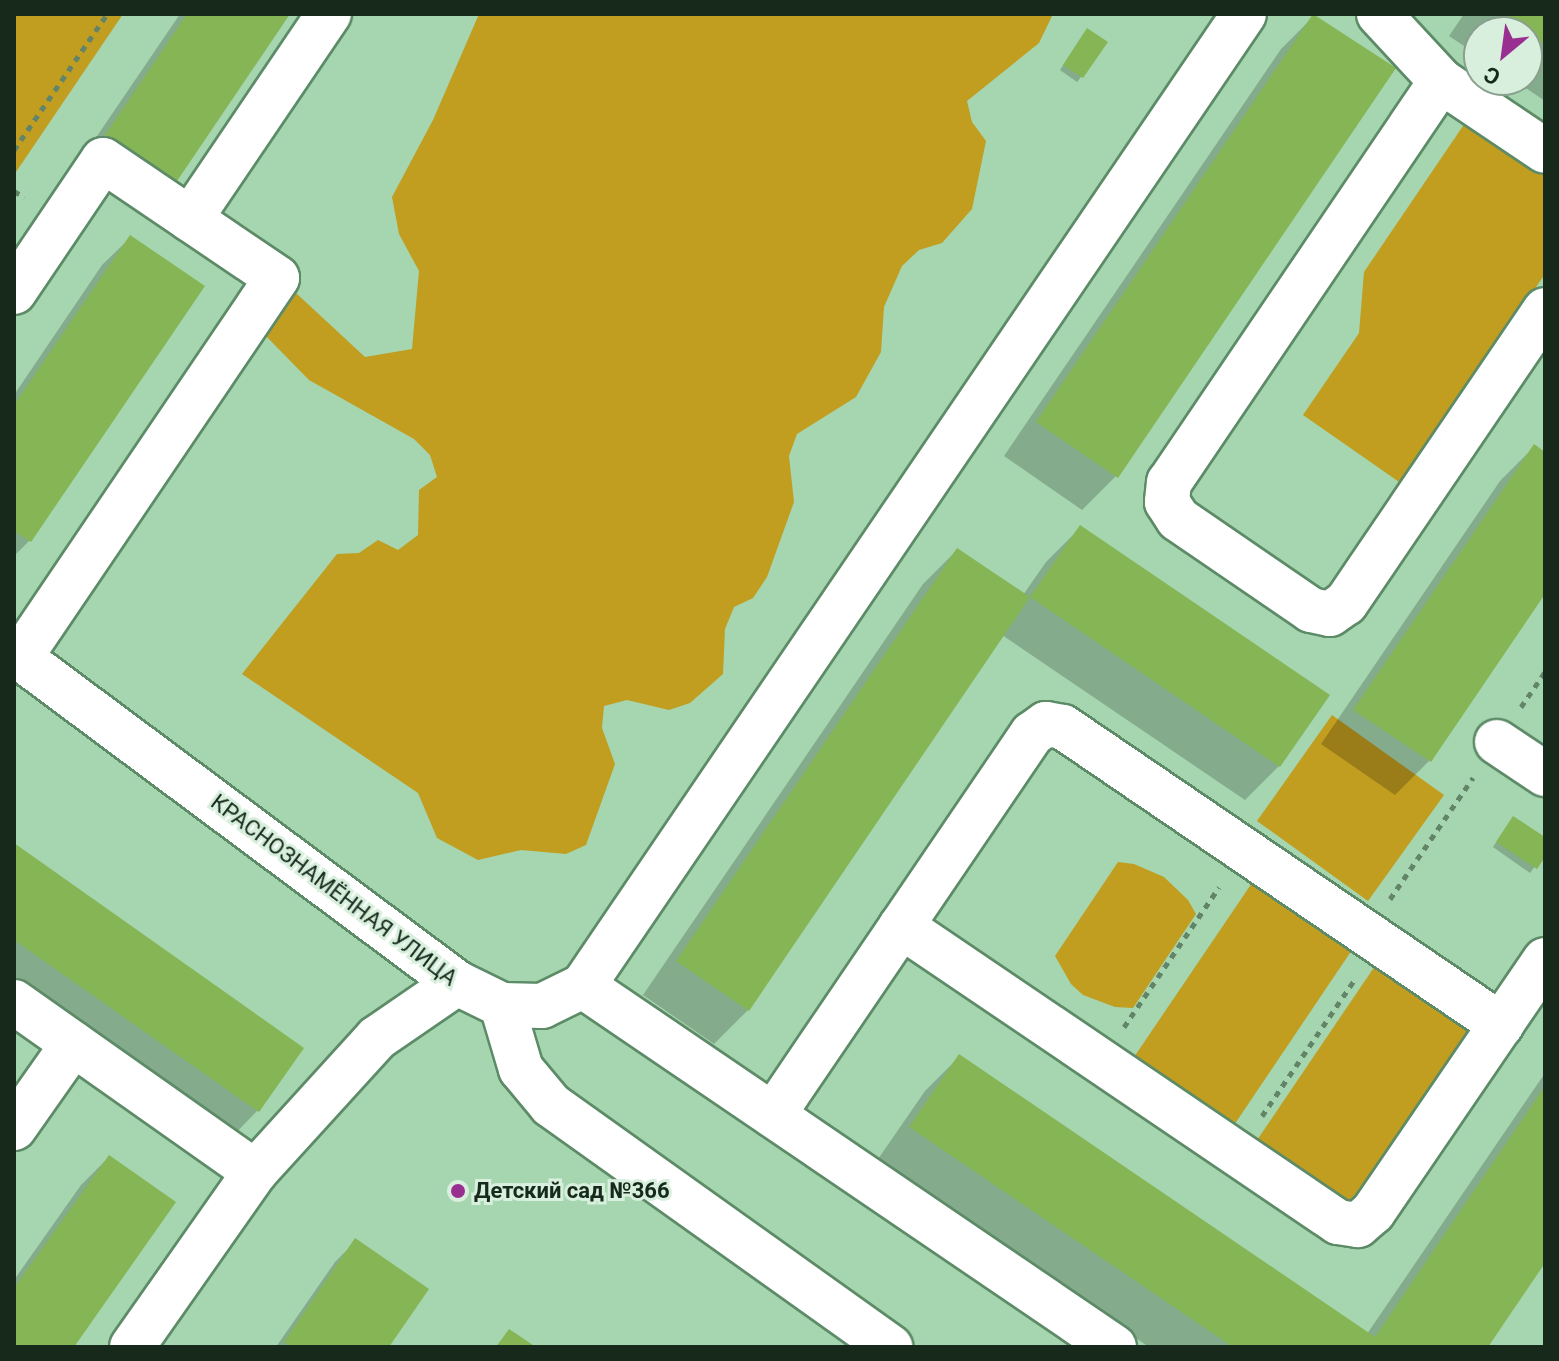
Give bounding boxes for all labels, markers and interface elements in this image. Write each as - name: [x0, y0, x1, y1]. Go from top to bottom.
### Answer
- north arrow: [1463, 16, 1543, 96]
- text: С: [1480, 61, 1504, 90]
- street label: КРАСНОЗНАМЁННАЯ УЛИЦА: [206, 789, 462, 991]
- place label: Детский сад №366: [474, 1178, 670, 1204]
- marker: Детский сад №366: [449, 1182, 467, 1200]

